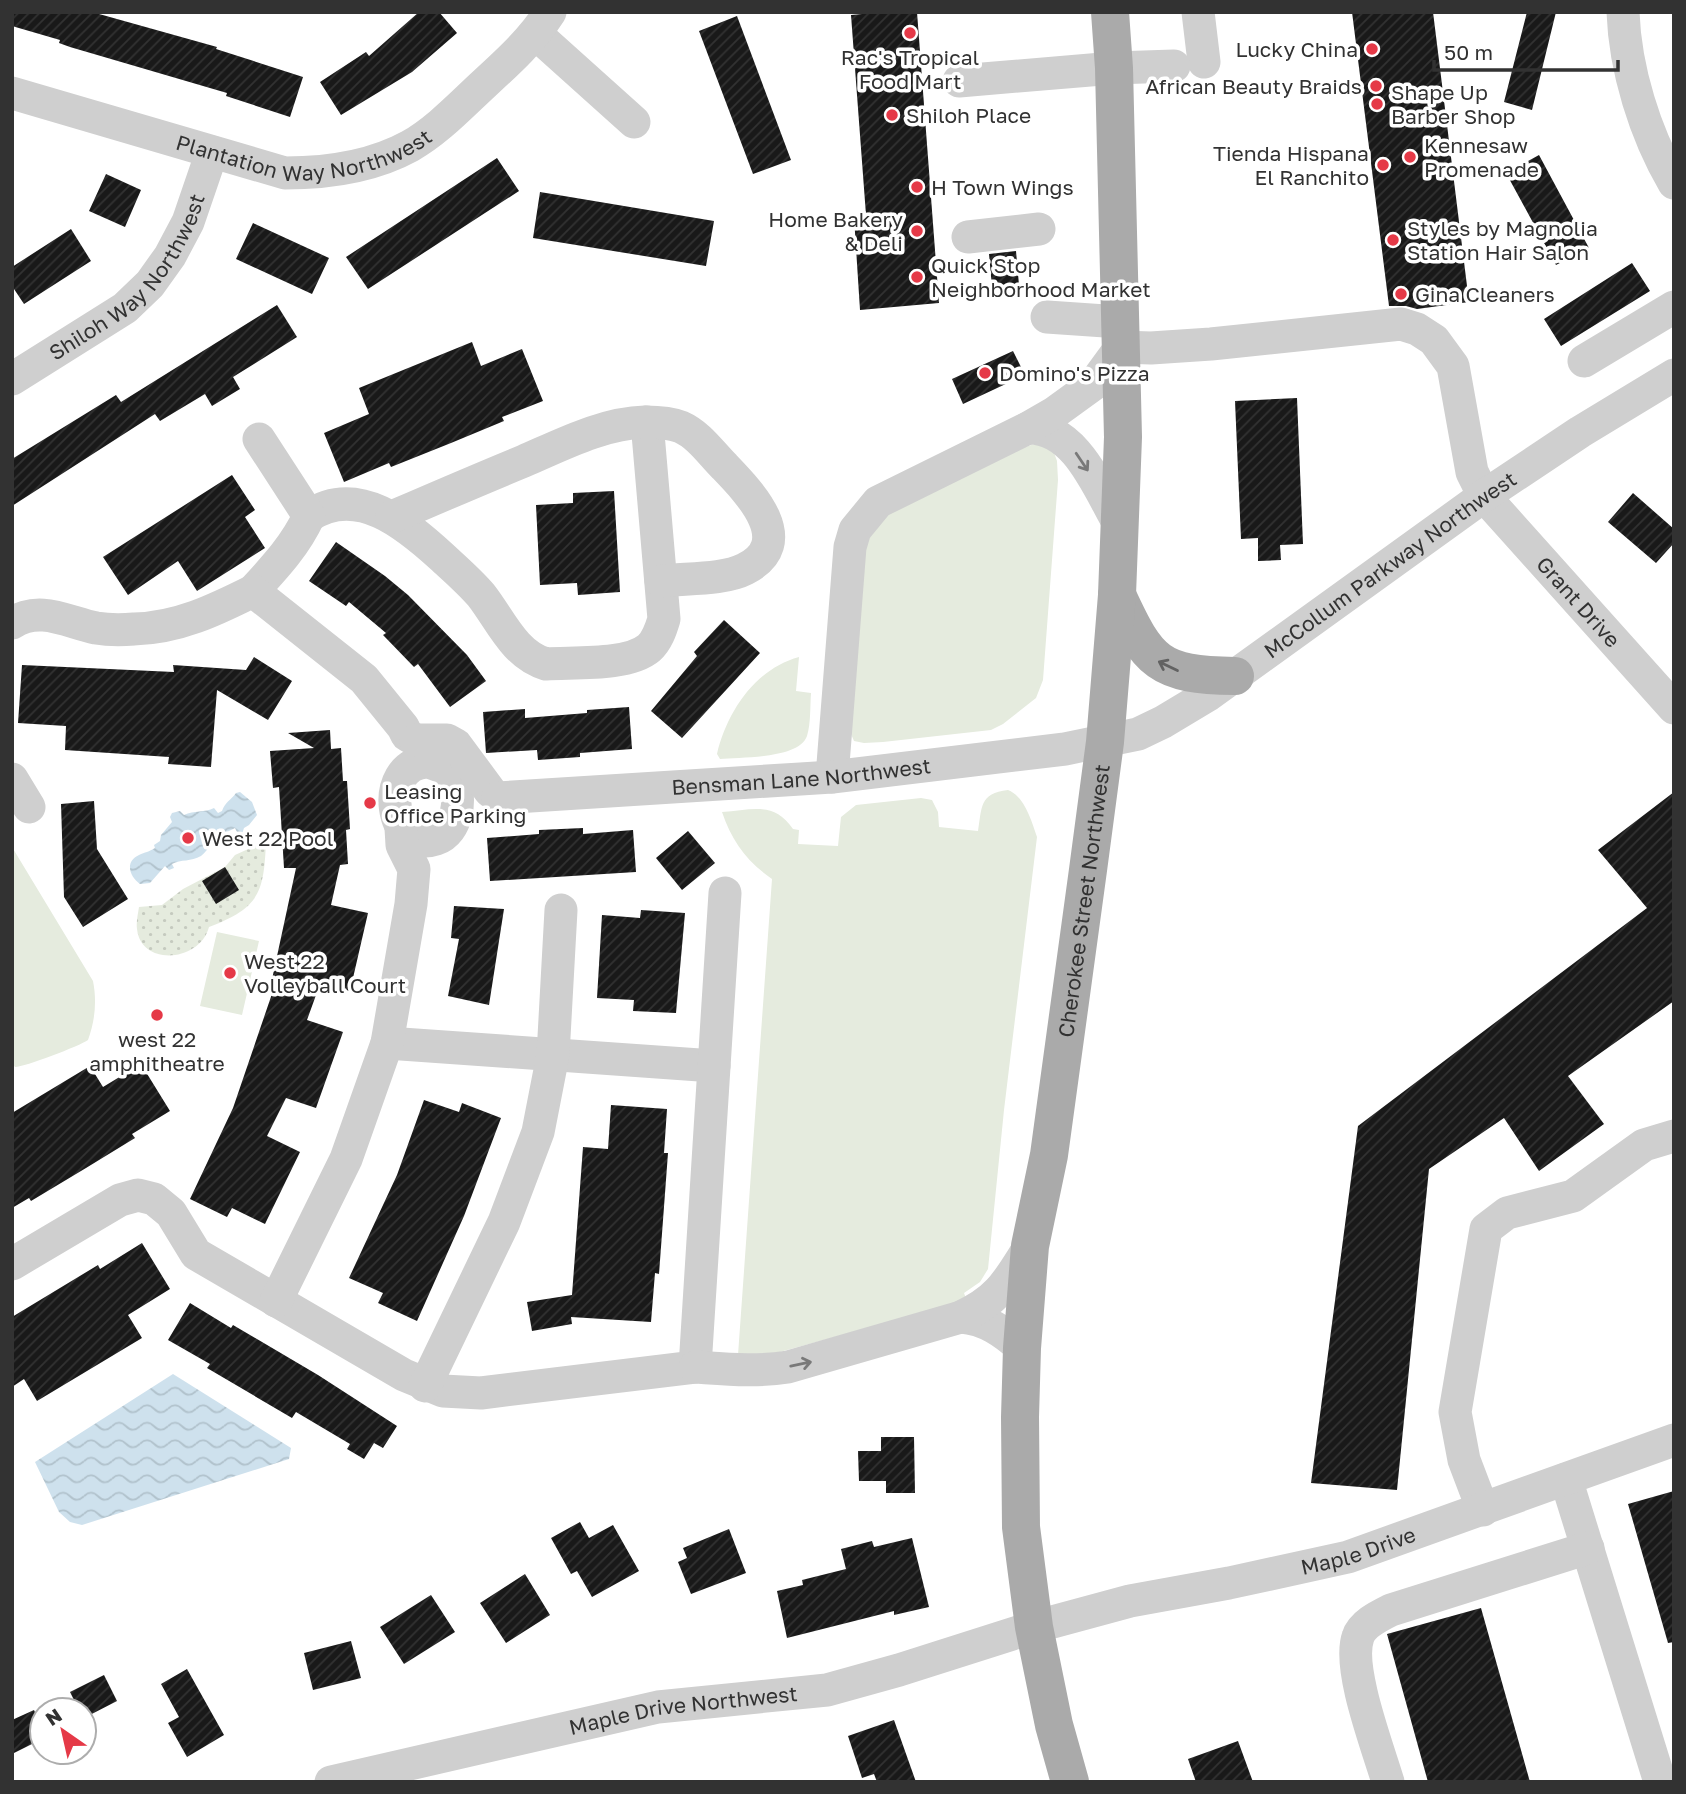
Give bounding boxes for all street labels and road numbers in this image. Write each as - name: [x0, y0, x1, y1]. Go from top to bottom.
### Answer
- street label: Plantation Way Northwest: [169, 116, 435, 150]
- street label: Shiloh Way Northwest: [44, 190, 210, 366]
- street label: McCollum Parkway Northwest: [1259, 465, 1521, 663]
- street label: Grant Drive: [1531, 551, 1626, 652]
- street label: Bensman Lane Northwest: [671, 752, 932, 800]
- street label: Cherokee Street Northwest: [1052, 763, 1115, 1039]
- street label: Maple Drive: [1298, 1521, 1419, 1580]
- street label: Maple Drive Northwest: [566, 1680, 799, 1740]

